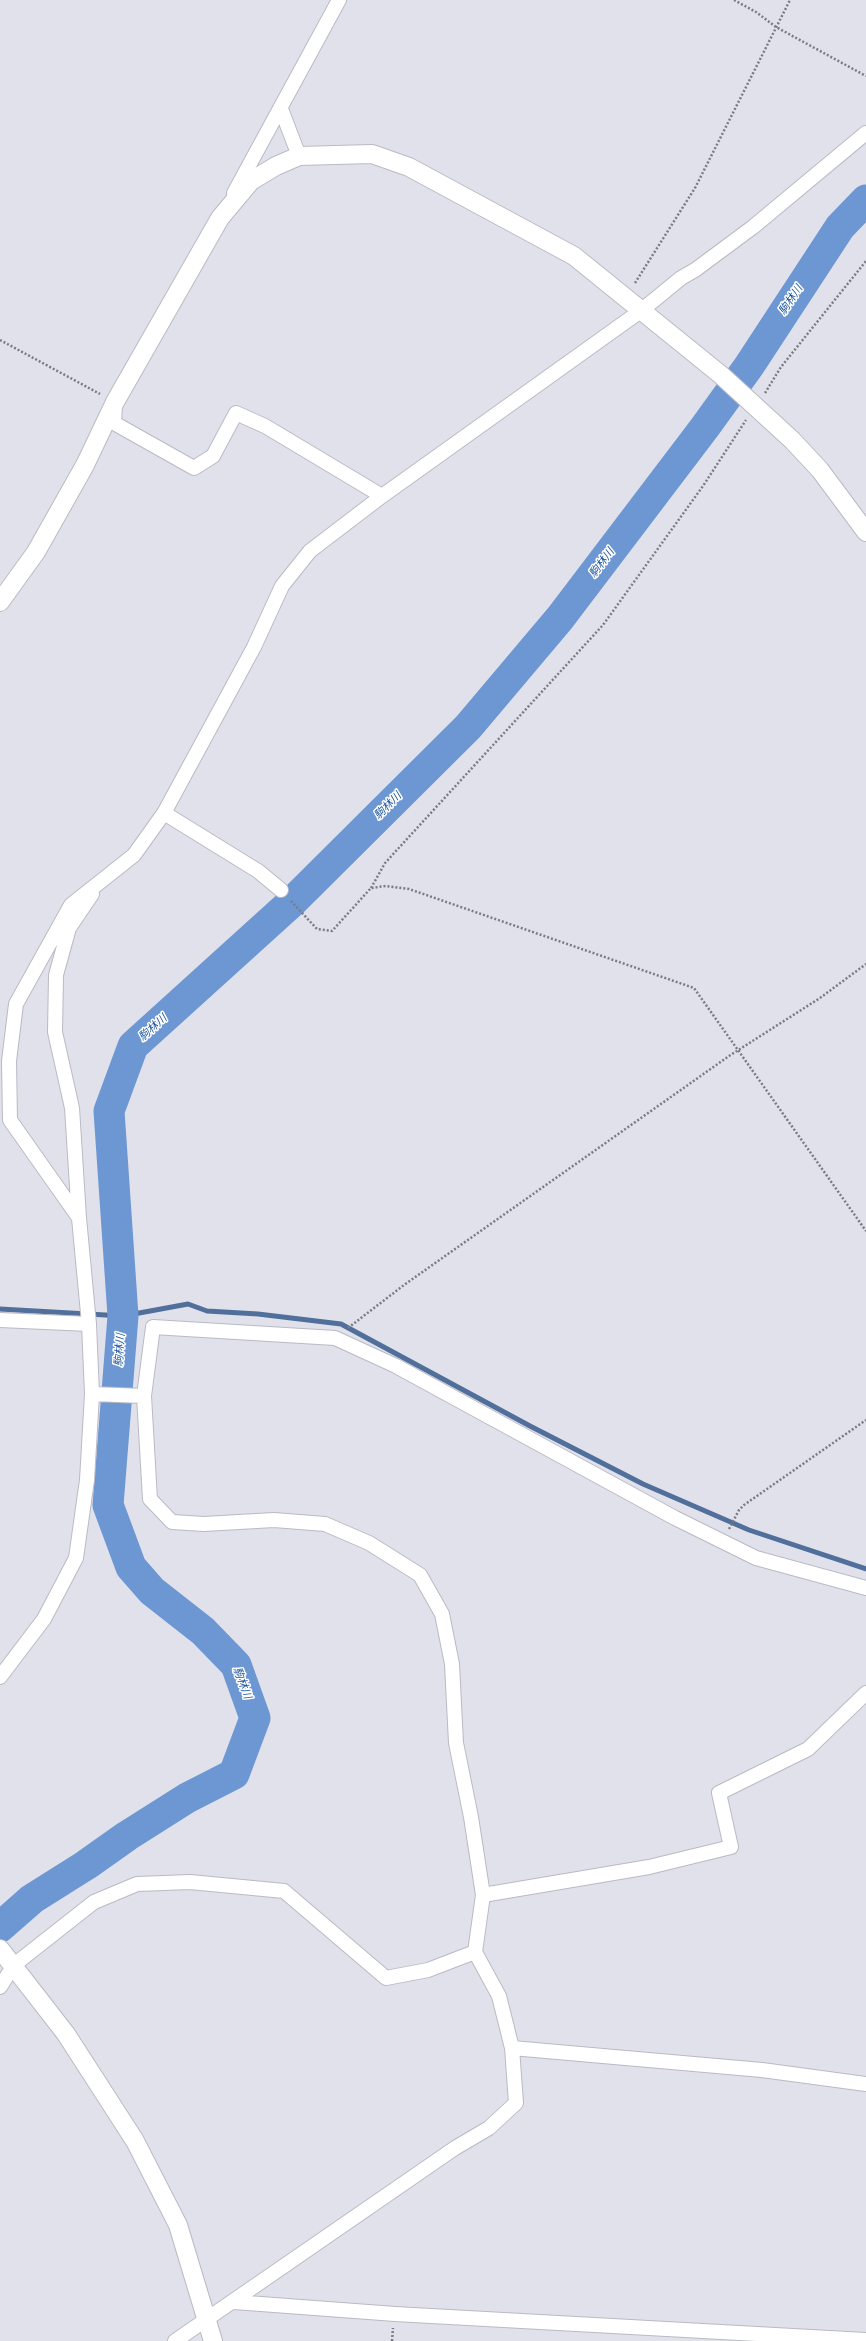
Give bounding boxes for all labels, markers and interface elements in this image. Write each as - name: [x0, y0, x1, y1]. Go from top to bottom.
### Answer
- water label: 駒林川: [776, 283, 806, 317]
- water label: 駒林川: [587, 546, 617, 580]
- water label: 駒林川: [372, 790, 404, 822]
- water label: 駒林川: [136, 1012, 170, 1044]
- water label: 駒林川: [112, 1333, 128, 1367]
- water label: 駒林川: [230, 1665, 254, 1701]

